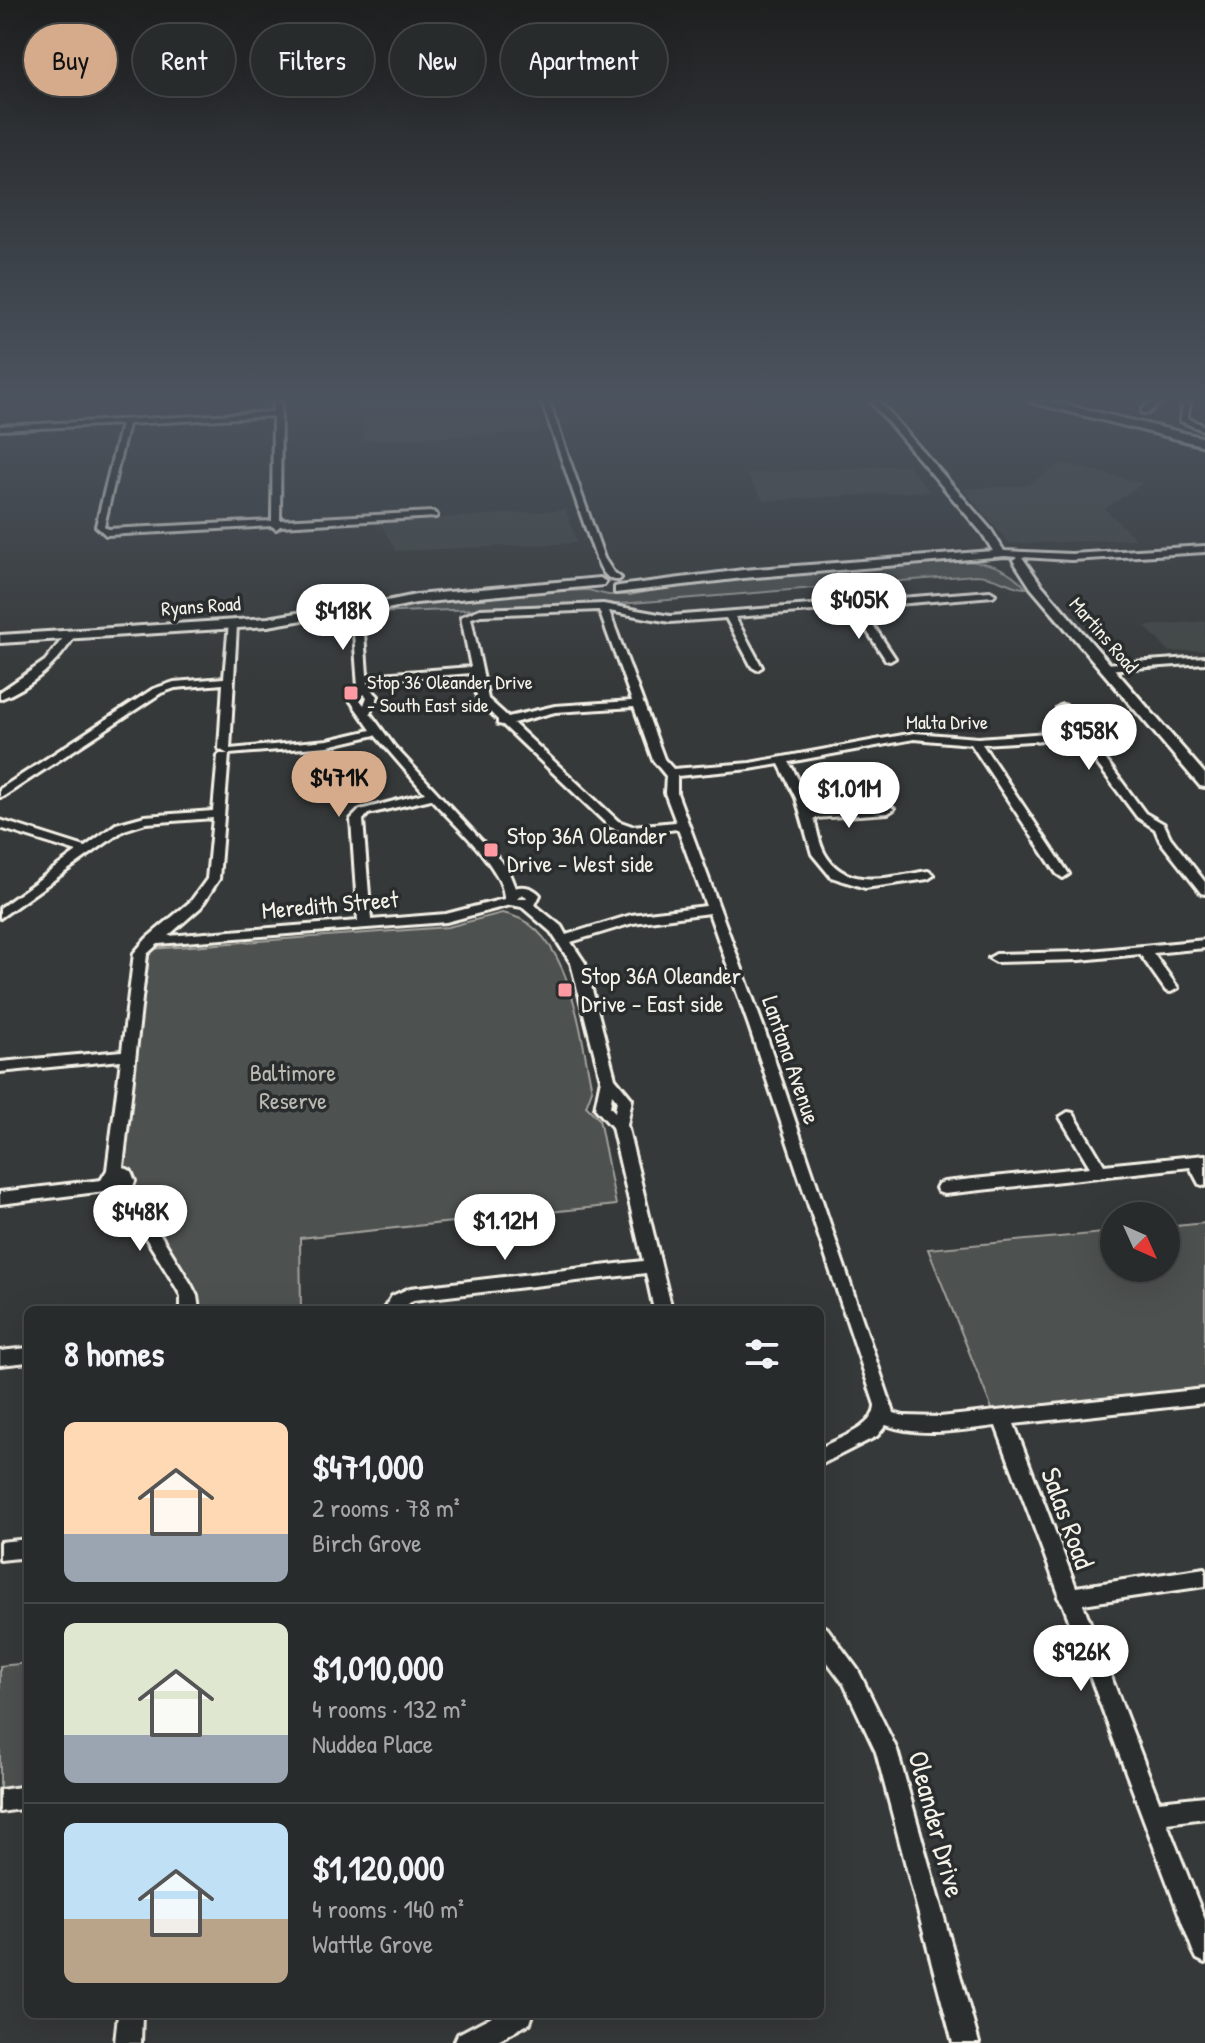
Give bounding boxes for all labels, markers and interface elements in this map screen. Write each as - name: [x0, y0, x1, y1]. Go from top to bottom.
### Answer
- chip: Buy: [24, 24, 117, 96]
- chip: Rent: [133, 24, 235, 96]
- chip: Filters: [251, 24, 374, 96]
- chip: New: [390, 24, 485, 96]
- chip: Apartment: [501, 24, 667, 96]
- pin: $405K: [803, 573, 915, 641]
- text: $405K: [829, 581, 889, 616]
- pin: $418K: [287, 584, 399, 652]
- street label: Ryans Road: [160, 589, 242, 622]
- street label: Martins Road: [1064, 591, 1145, 679]
- text: $418K: [314, 592, 372, 627]
- place label: Stop 36 Oleander Drive - South East side: [367, 668, 533, 718]
- marker: Stop 36 Oleander Drive - South East side: [342, 684, 360, 702]
- pin: $958K: [1033, 704, 1145, 772]
- street label: Malta Drive: [906, 708, 988, 735]
- text: $958K: [1060, 712, 1118, 747]
- pin: $471K: [283, 751, 395, 819]
- text: $471K: [310, 759, 368, 794]
- pin: $1.01M: [784, 762, 914, 830]
- text: $1.01M: [817, 770, 881, 805]
- place label: Stop 36A Oleander Drive - West side: [507, 819, 667, 879]
- marker: Stop 36A Oleander Drive - West side: [482, 841, 500, 859]
- street label: Meredith Street: [260, 882, 400, 926]
- place label: Stop 36A Oleander Drive - East side: [581, 959, 741, 1019]
- marker: Stop 36A Oleander Drive - East side: [556, 981, 574, 999]
- street label: Lantana Avenue: [755, 991, 829, 1128]
- park label: Baltimore Reserve: [250, 1056, 337, 1116]
- pin: $448K: [84, 1185, 196, 1253]
- text: $448K: [111, 1193, 169, 1228]
- pin: $1.12M: [440, 1194, 570, 1262]
- text: $1.12M: [472, 1202, 538, 1237]
- north arrow: [1100, 1202, 1180, 1282]
- map controls: [1100, 1202, 1180, 1282]
- text: 8 homes: [64, 1331, 164, 1377]
- icon: filters: [740, 1332, 784, 1376]
- text: $471,000: [312, 1444, 424, 1490]
- icon: home: [128, 1454, 224, 1550]
- street label: Salas Road: [1032, 1462, 1104, 1574]
- text: 2 rooms · 78 m²: [312, 1490, 460, 1525]
- text: Birch Grove: [312, 1525, 422, 1560]
- pin: $926K: [1025, 1625, 1137, 1693]
- text: $926K: [1052, 1633, 1110, 1668]
- text: $1,010,000: [312, 1645, 444, 1691]
- icon: home: [128, 1655, 224, 1751]
- text: 4 rooms · 132 m²: [312, 1691, 466, 1726]
- text: Nuddea Place: [312, 1726, 433, 1761]
- street label: Oleander Drive: [899, 1747, 975, 1901]
- text: $1,120,000: [312, 1845, 445, 1891]
- icon: home: [128, 1855, 224, 1951]
- text: 4 rooms · 140 m²: [312, 1891, 464, 1926]
- text: Wattle Grove: [312, 1926, 433, 1961]

